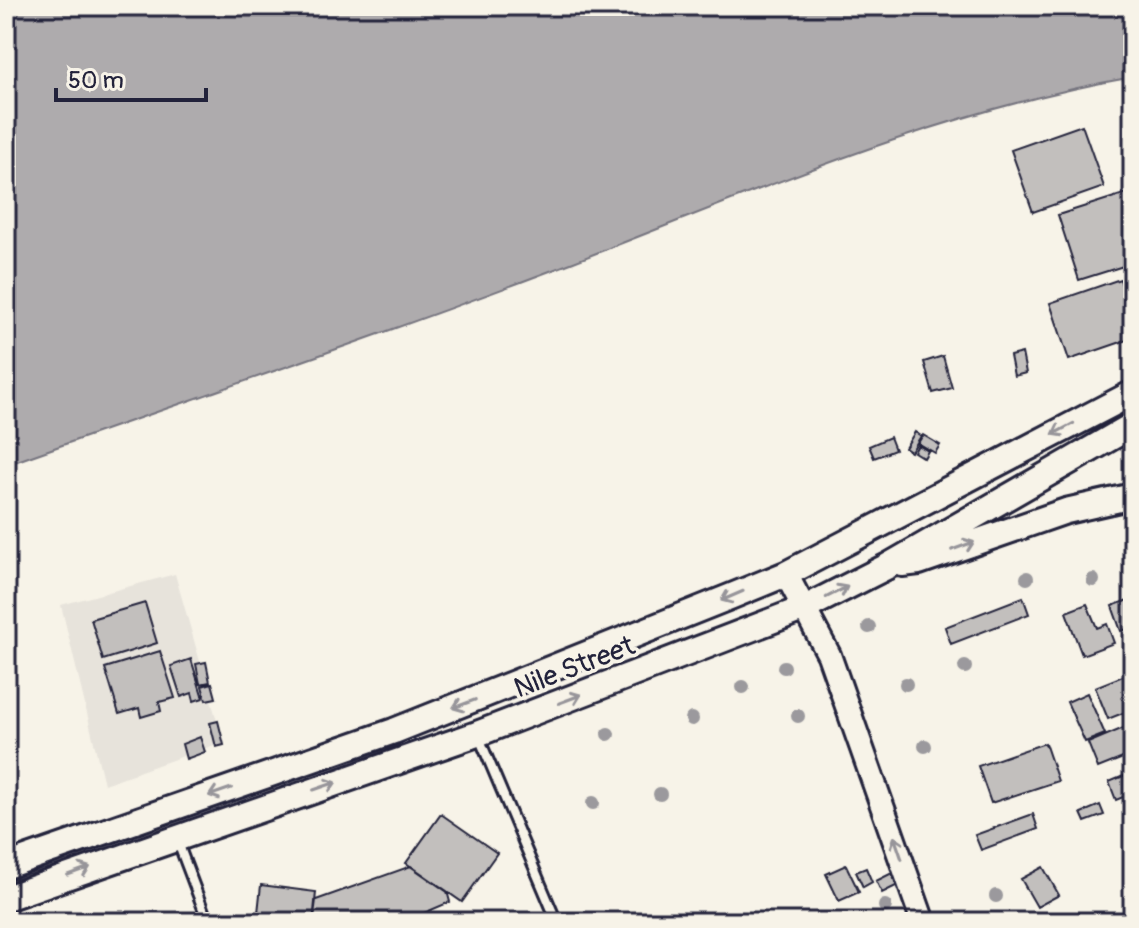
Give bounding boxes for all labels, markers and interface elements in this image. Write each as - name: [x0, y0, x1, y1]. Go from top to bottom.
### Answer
- scale bar: [56, 52, 206, 102]
- text: 50 m: [68, 66, 124, 95]
- one-way arrow: [1052, 421, 1076, 437]
- one-way arrow: [950, 538, 975, 552]
- one-way arrow: [824, 583, 848, 599]
- one-way arrow: [720, 590, 745, 605]
- street label: Nile Street: [509, 628, 640, 706]
- one-way arrow: [557, 691, 582, 706]
- one-way arrow: [452, 698, 477, 712]
- one-way arrow: [312, 777, 337, 792]
- one-way arrow: [208, 786, 233, 801]
- one-way arrow: [890, 836, 905, 861]
- one-way arrow: [66, 862, 91, 877]

